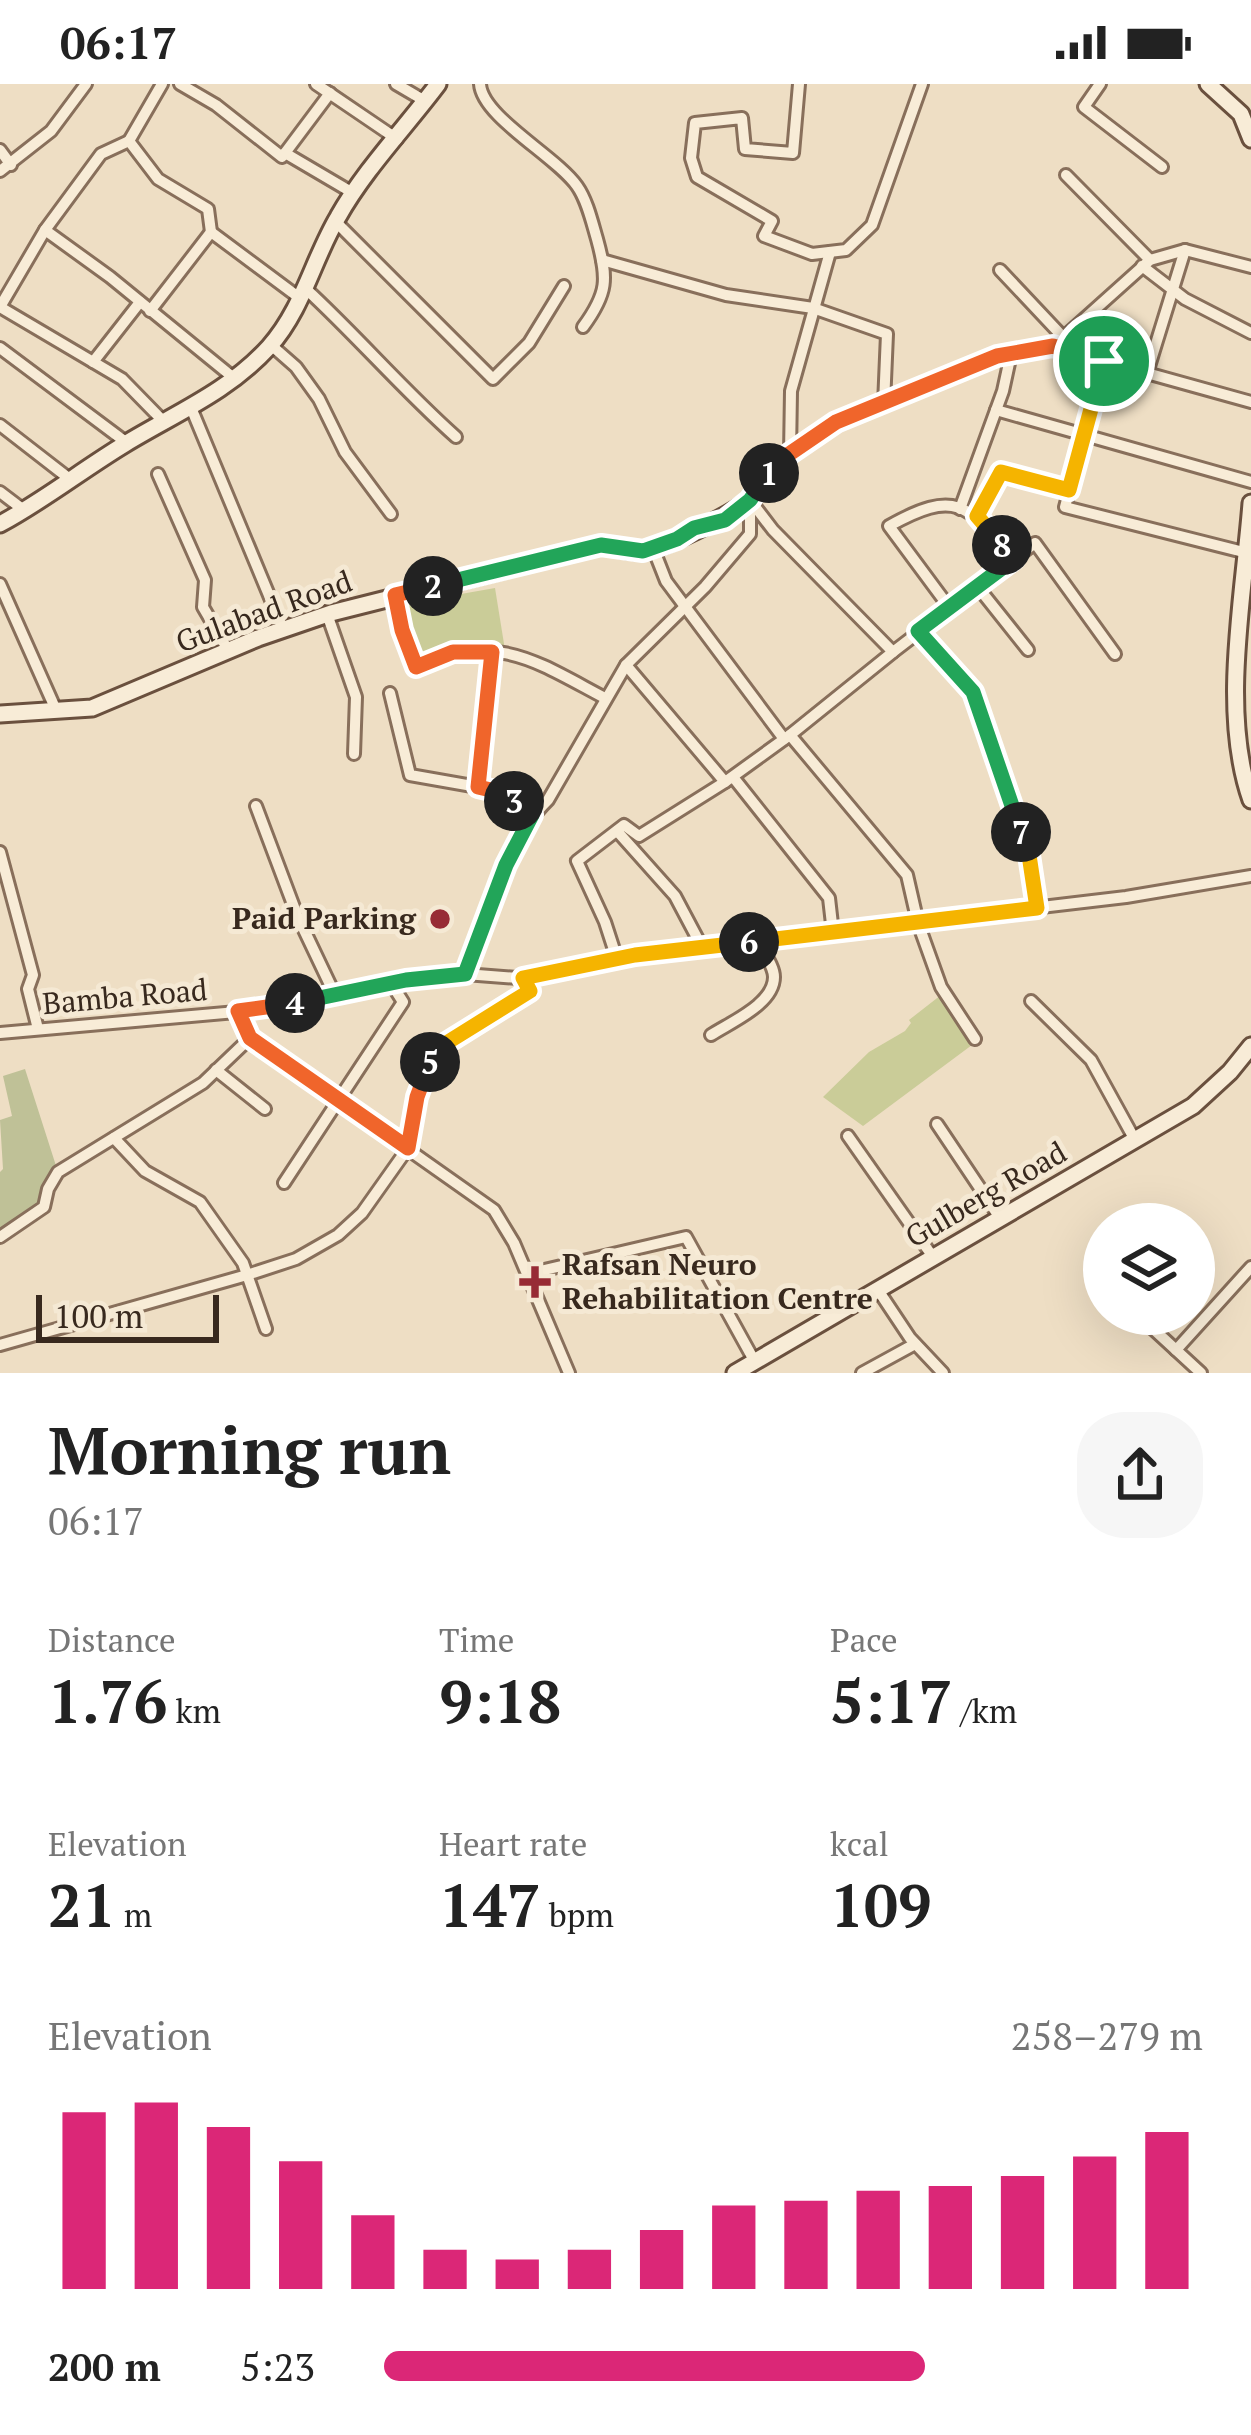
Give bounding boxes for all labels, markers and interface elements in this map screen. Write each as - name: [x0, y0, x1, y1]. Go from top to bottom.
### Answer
- text: 06:17: [60, 12, 177, 72]
- pin: [1053, 310, 1155, 412]
- icon: arrive: [1071, 328, 1137, 394]
- pin: 1: [739, 443, 799, 503]
- text: 1: [760, 451, 778, 494]
- pin: 8: [972, 515, 1032, 575]
- text: 8: [993, 523, 1011, 566]
- pin: 2: [403, 556, 463, 616]
- street label: Gulabad Road: [170, 561, 357, 661]
- text: 2: [424, 564, 442, 607]
- pin: 3: [484, 771, 544, 831]
- text: 3: [505, 779, 523, 822]
- pin: 7: [991, 802, 1051, 862]
- text: 7: [1012, 810, 1030, 853]
- place label: Paid Parking: [232, 898, 417, 938]
- marker: Paid Parking: [427, 906, 453, 932]
- pin: 6: [719, 912, 779, 972]
- text: 6: [740, 920, 758, 963]
- street label: Bamba Road: [41, 969, 209, 1023]
- pin: 4: [265, 973, 325, 1033]
- text: 4: [286, 981, 304, 1024]
- pin: 5: [400, 1032, 460, 1092]
- text: 5: [421, 1040, 439, 1083]
- street label: Gulberg Road: [898, 1132, 1073, 1256]
- map controls: [1083, 1203, 1215, 1335]
- button: layers: [1083, 1203, 1215, 1335]
- place label: Rafsan Neuro Rehabilitation Centre: [562, 1244, 873, 1318]
- marker: Rafsan Neuro Rehabilitation Centre: [519, 1266, 551, 1298]
- scale bar: [36, 1289, 219, 1342]
- text: 100 m: [54, 1294, 143, 1337]
- text: Morning run: [48, 1405, 451, 1493]
- button: share: [1077, 1412, 1203, 1538]
- text: 06:17: [48, 1494, 144, 1546]
- text: Distance: [48, 1618, 175, 1661]
- text: Time: [439, 1618, 514, 1661]
- text: Pace: [830, 1618, 898, 1661]
- text: 1.76: [48, 1661, 167, 1740]
- text: 9:18: [439, 1661, 561, 1740]
- text: 5:17: [830, 1661, 952, 1740]
- text: km: [167, 1689, 221, 1732]
- text: /km: [952, 1689, 1017, 1732]
- text: Elevation: [48, 1822, 187, 1865]
- text: Heart rate: [439, 1822, 587, 1865]
- text: kcal: [830, 1822, 889, 1865]
- text: 21: [48, 1865, 116, 1944]
- text: 147: [439, 1865, 541, 1944]
- text: 109: [830, 1865, 932, 1944]
- text: m: [116, 1893, 152, 1936]
- text: bpm: [541, 1893, 614, 1936]
- text: Elevation: [48, 2009, 212, 2061]
- text: 258–279 m: [1011, 2009, 1203, 2061]
- text: 200 m: [48, 2340, 161, 2392]
- text: 5:23: [240, 2340, 315, 2392]

